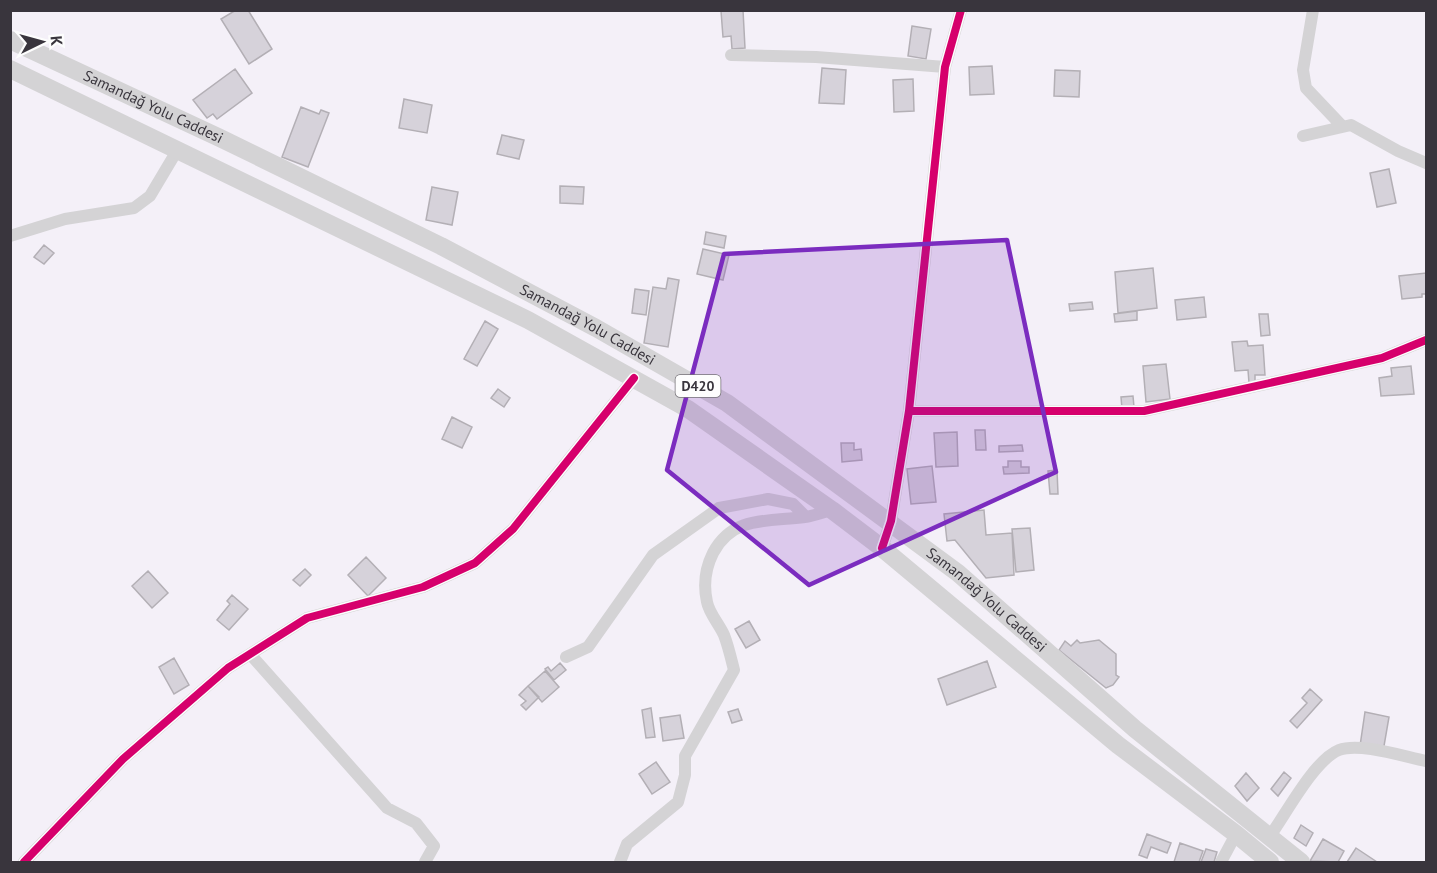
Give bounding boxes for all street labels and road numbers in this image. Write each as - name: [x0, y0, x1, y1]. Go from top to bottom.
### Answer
- street label: Samandağ Yolu Caddesi: [81, 66, 226, 147]
- street label: Samandağ Yolu Caddesi: [517, 279, 659, 369]
- road number: D420: [676, 375, 720, 397]
- street label: Samandağ Yolu Caddesi: [923, 543, 1051, 656]

